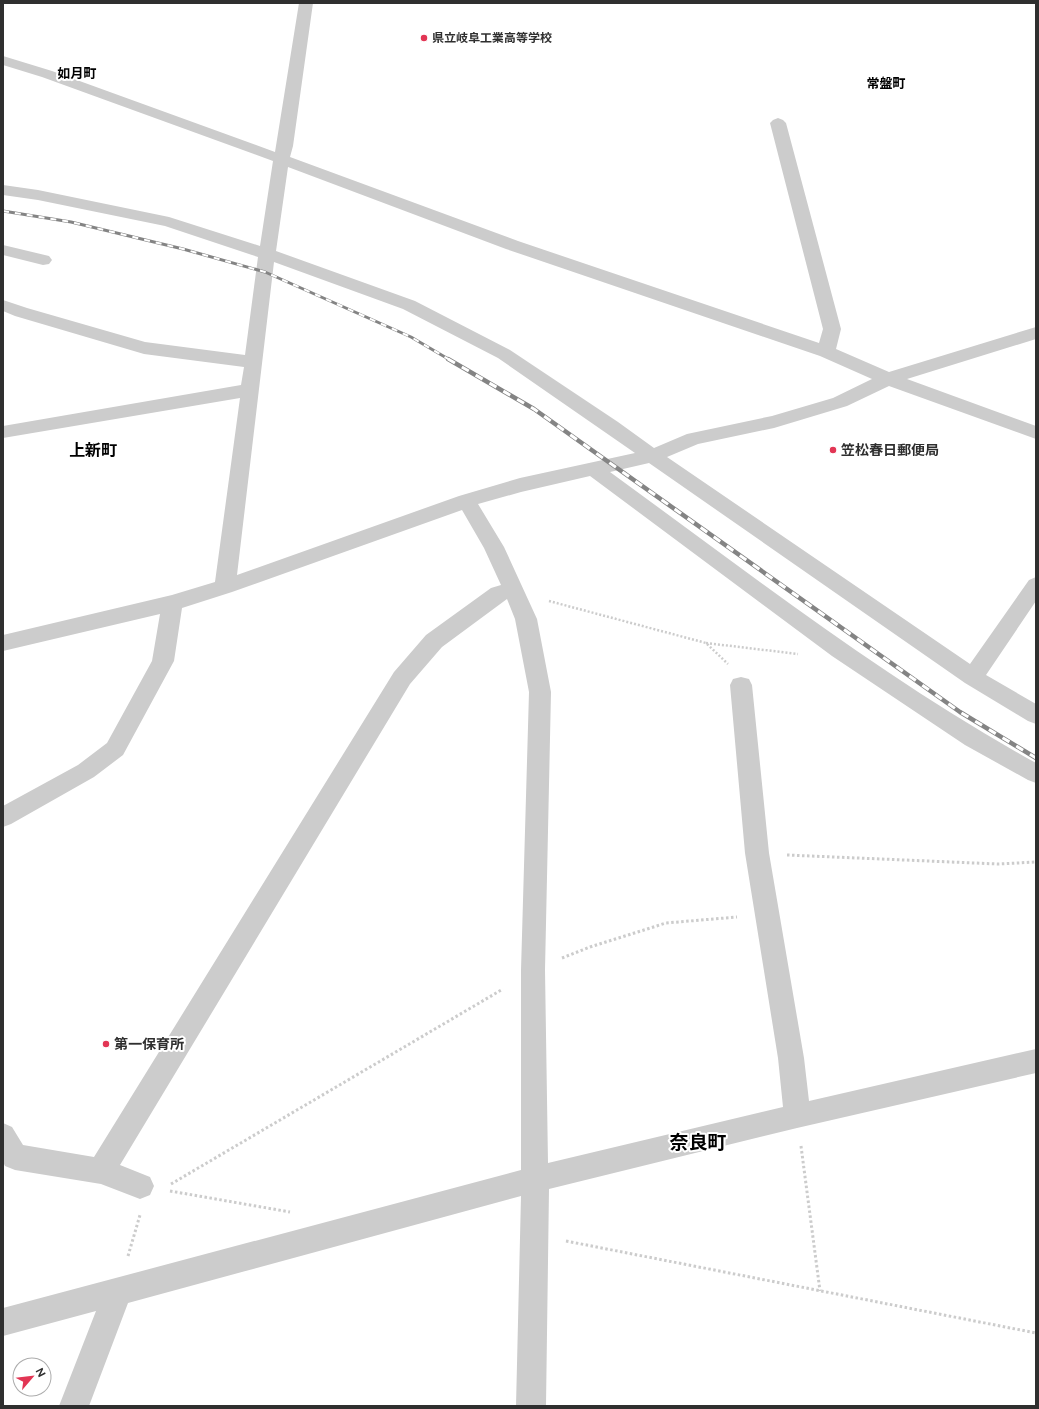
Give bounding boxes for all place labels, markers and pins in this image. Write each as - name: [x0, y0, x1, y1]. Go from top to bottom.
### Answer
- place label: 県立岐阜工業高等学校: [432, 31, 552, 45]
- marker: 県立岐阜工業高等学校: [419, 33, 429, 43]
- place label: 笠松春日郵便局: [841, 442, 939, 459]
- marker: 笠松春日郵便局: [828, 445, 838, 455]
- place label: 第一保育所: [114, 1036, 184, 1053]
- marker: 第一保育所: [101, 1039, 111, 1049]

